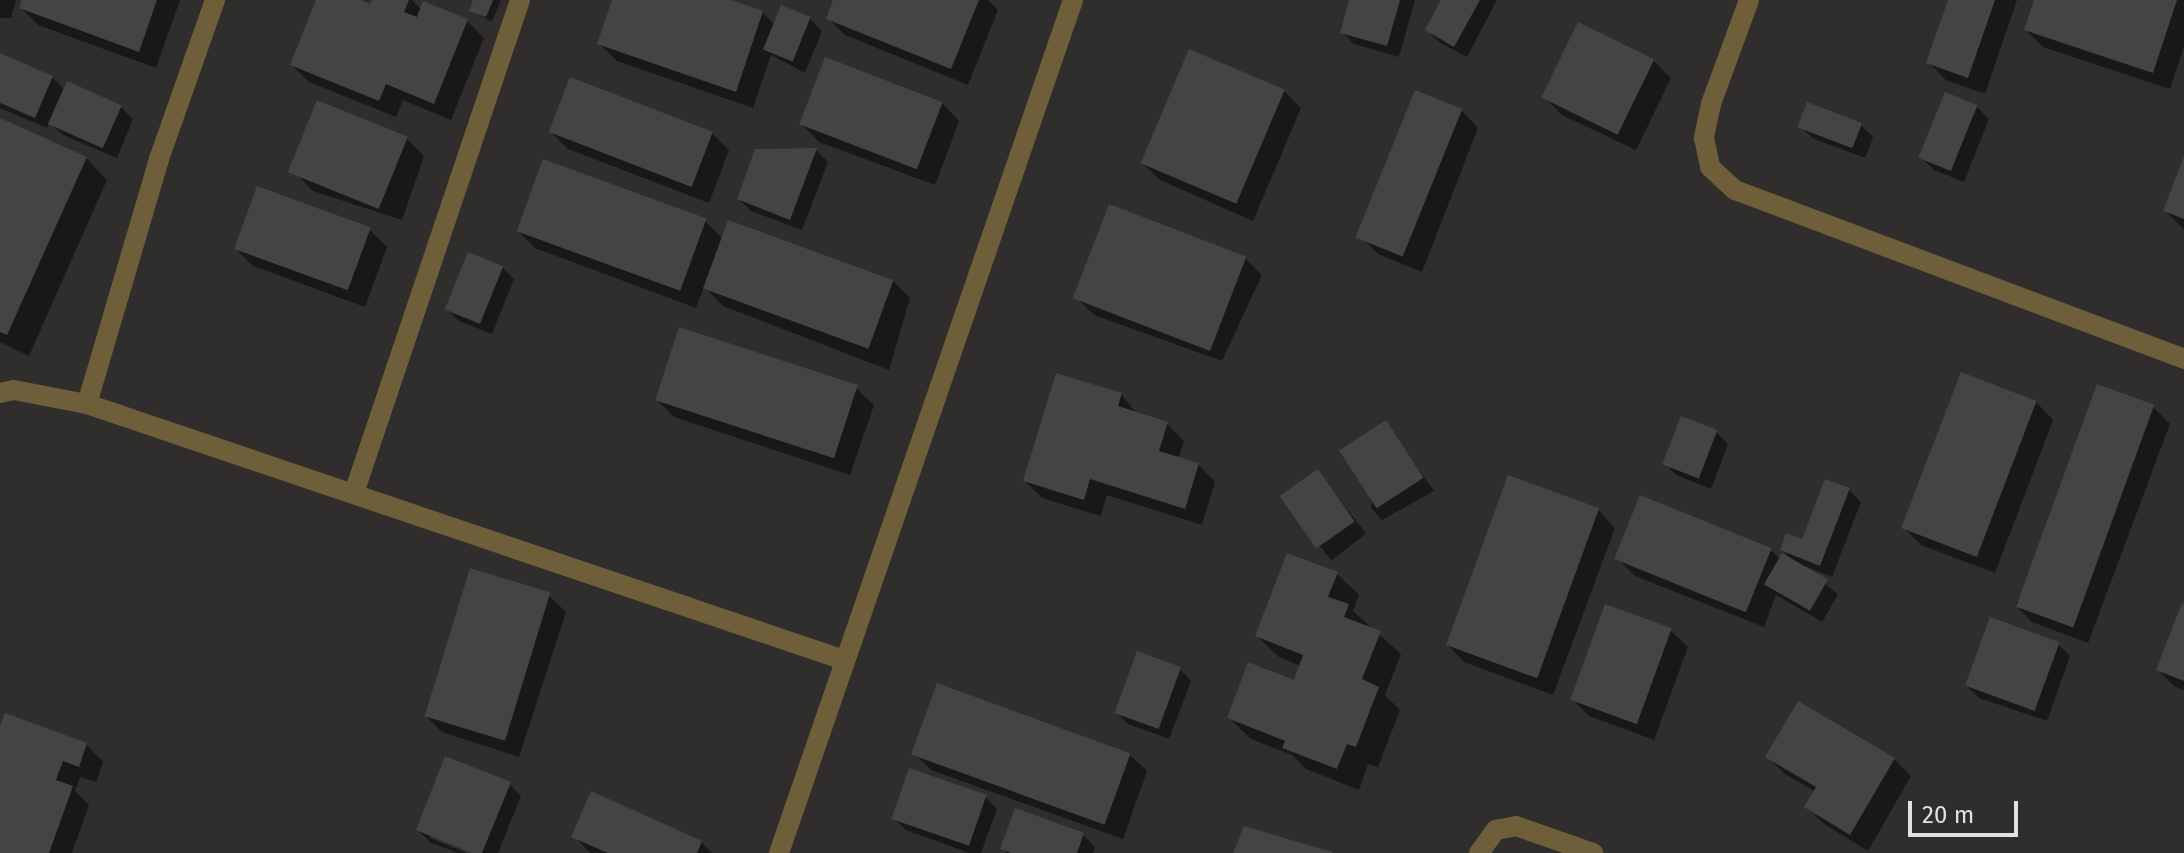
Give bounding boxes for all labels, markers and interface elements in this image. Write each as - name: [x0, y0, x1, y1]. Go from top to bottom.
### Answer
- scale bar: [1912, 785, 2022, 835]
- text: 20 m: [1922, 801, 1974, 829]

